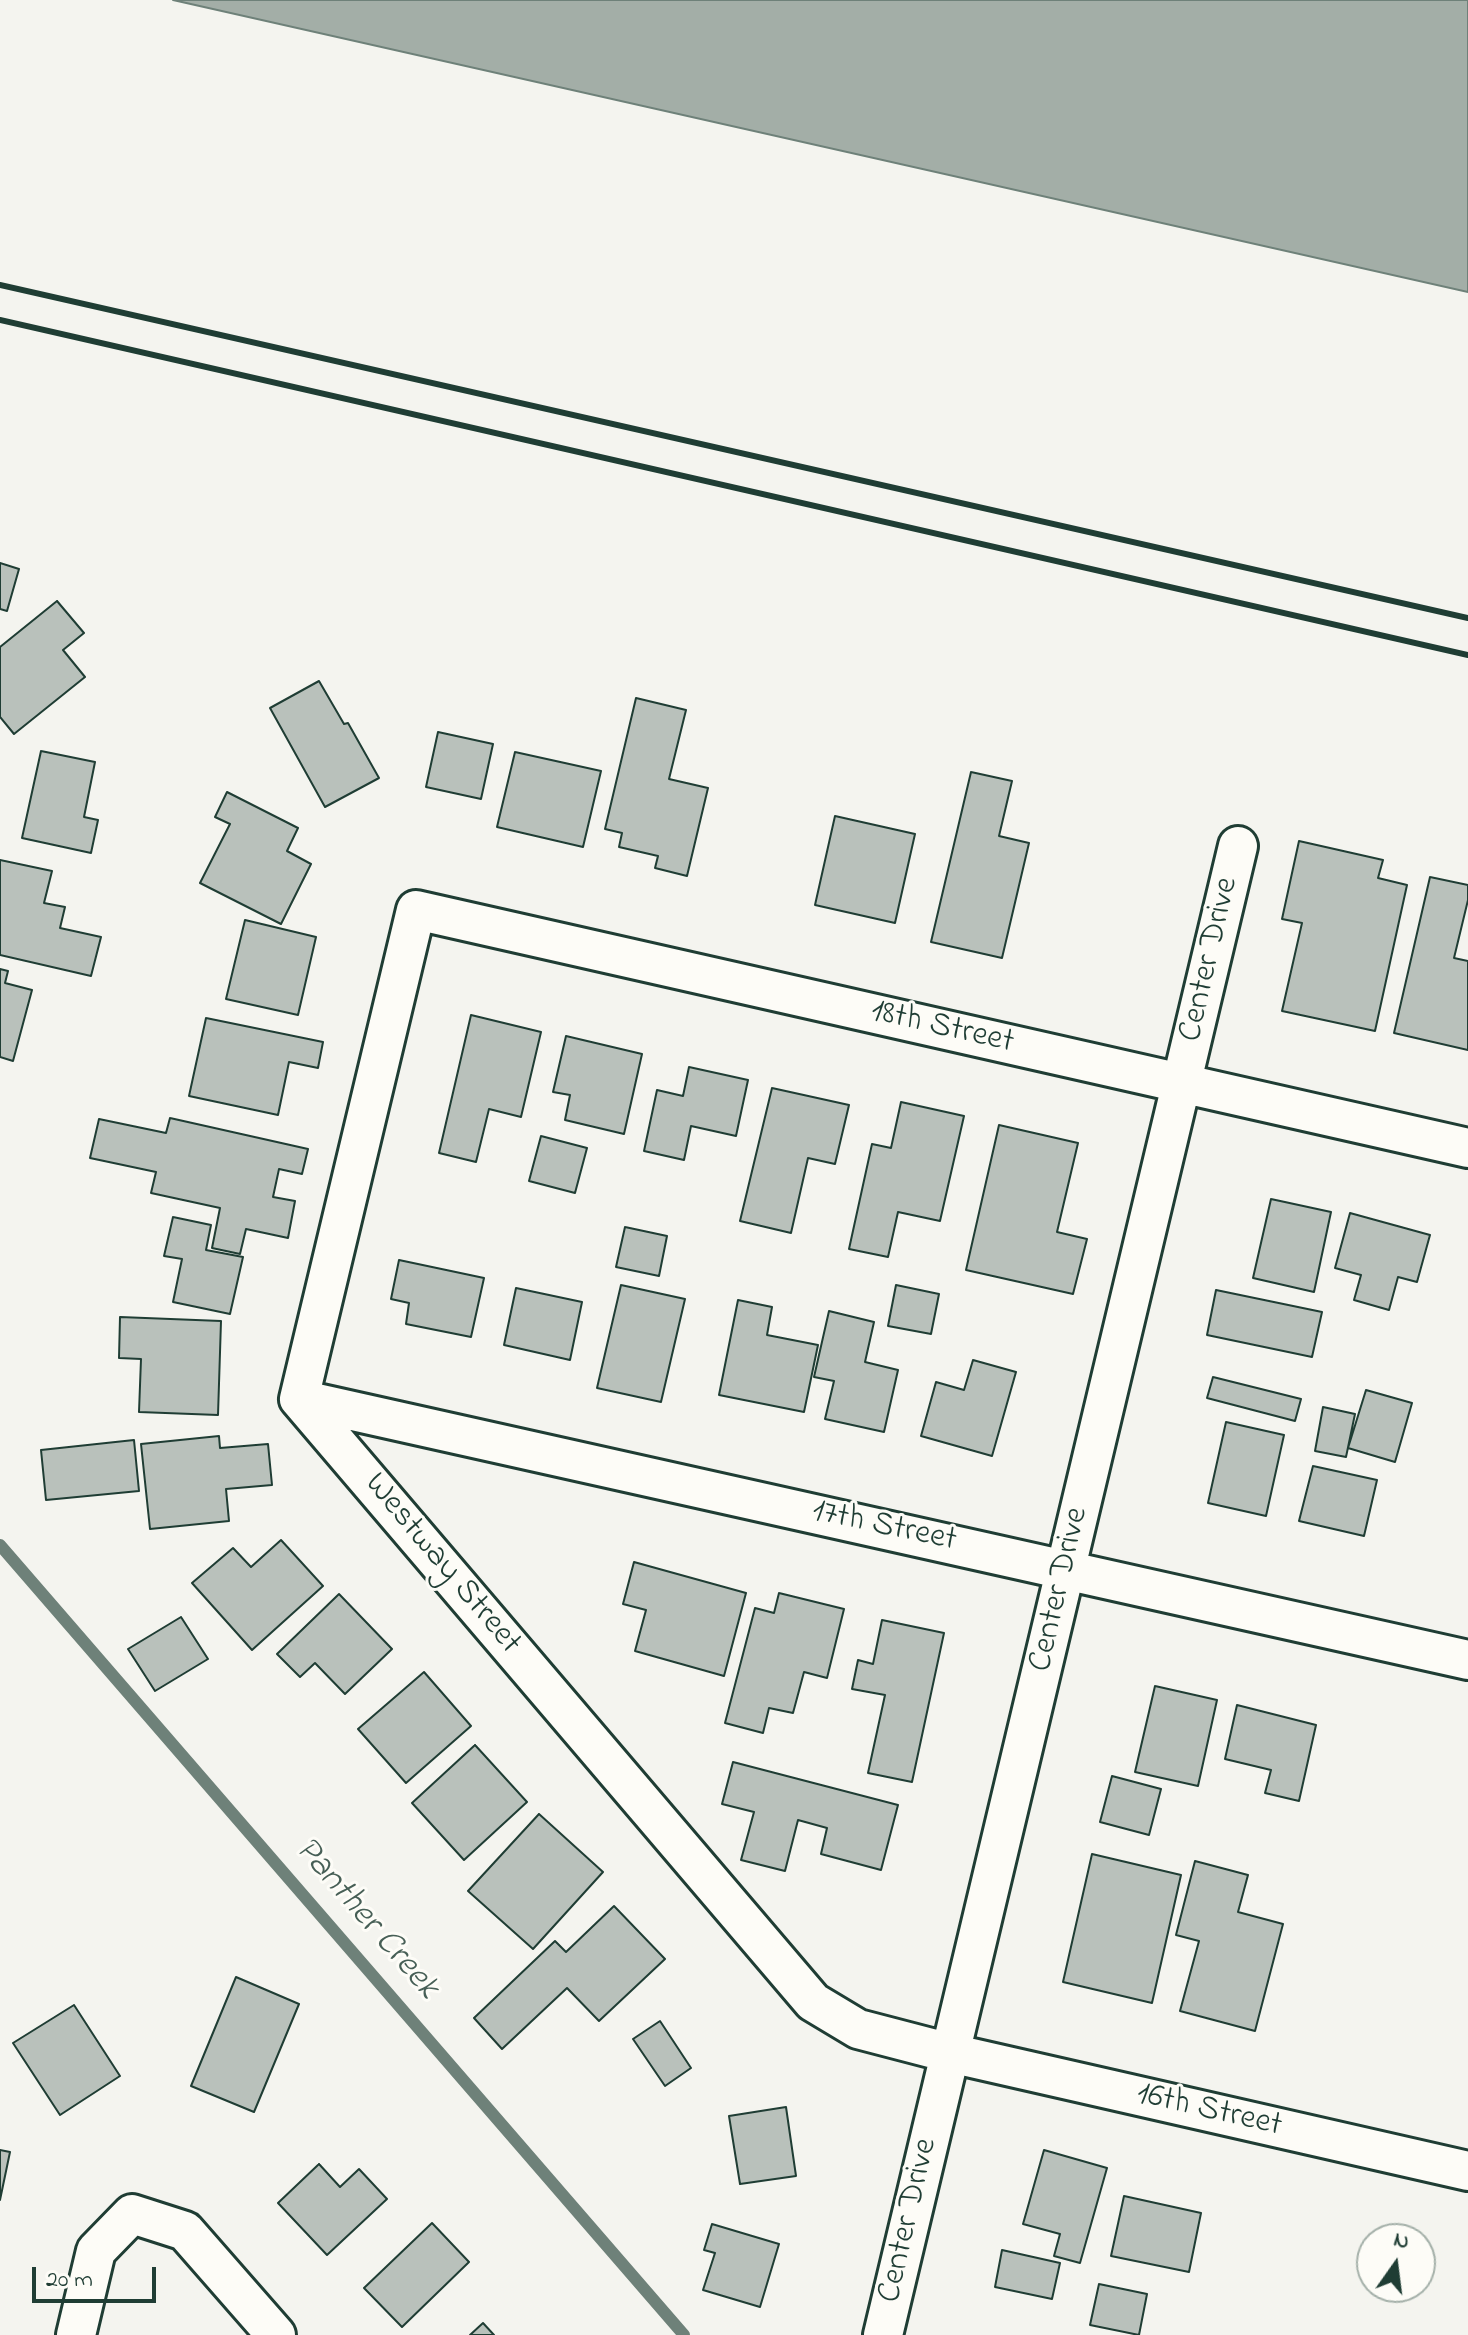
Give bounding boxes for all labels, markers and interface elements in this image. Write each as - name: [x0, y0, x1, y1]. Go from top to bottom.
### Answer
- street label: Center Drive: [1172, 874, 1250, 1046]
- street label: 18th Street: [867, 993, 1017, 1065]
- street label: Westway Street: [353, 1466, 529, 1664]
- street label: 17th Street: [808, 1493, 960, 1563]
- street label: Center Drive: [1022, 1504, 1100, 1676]
- water label: Panther Creek: [283, 1830, 447, 2010]
- street label: 16th Street: [1133, 2076, 1285, 2148]
- street label: Center Drive: [871, 2135, 949, 2307]
- north arrow: [1356, 2223, 1436, 2303]
- text: N: [1390, 2224, 1412, 2259]
- scale bar: [36, 2251, 160, 2301]
- text: 20 m: [46, 2263, 93, 2298]

